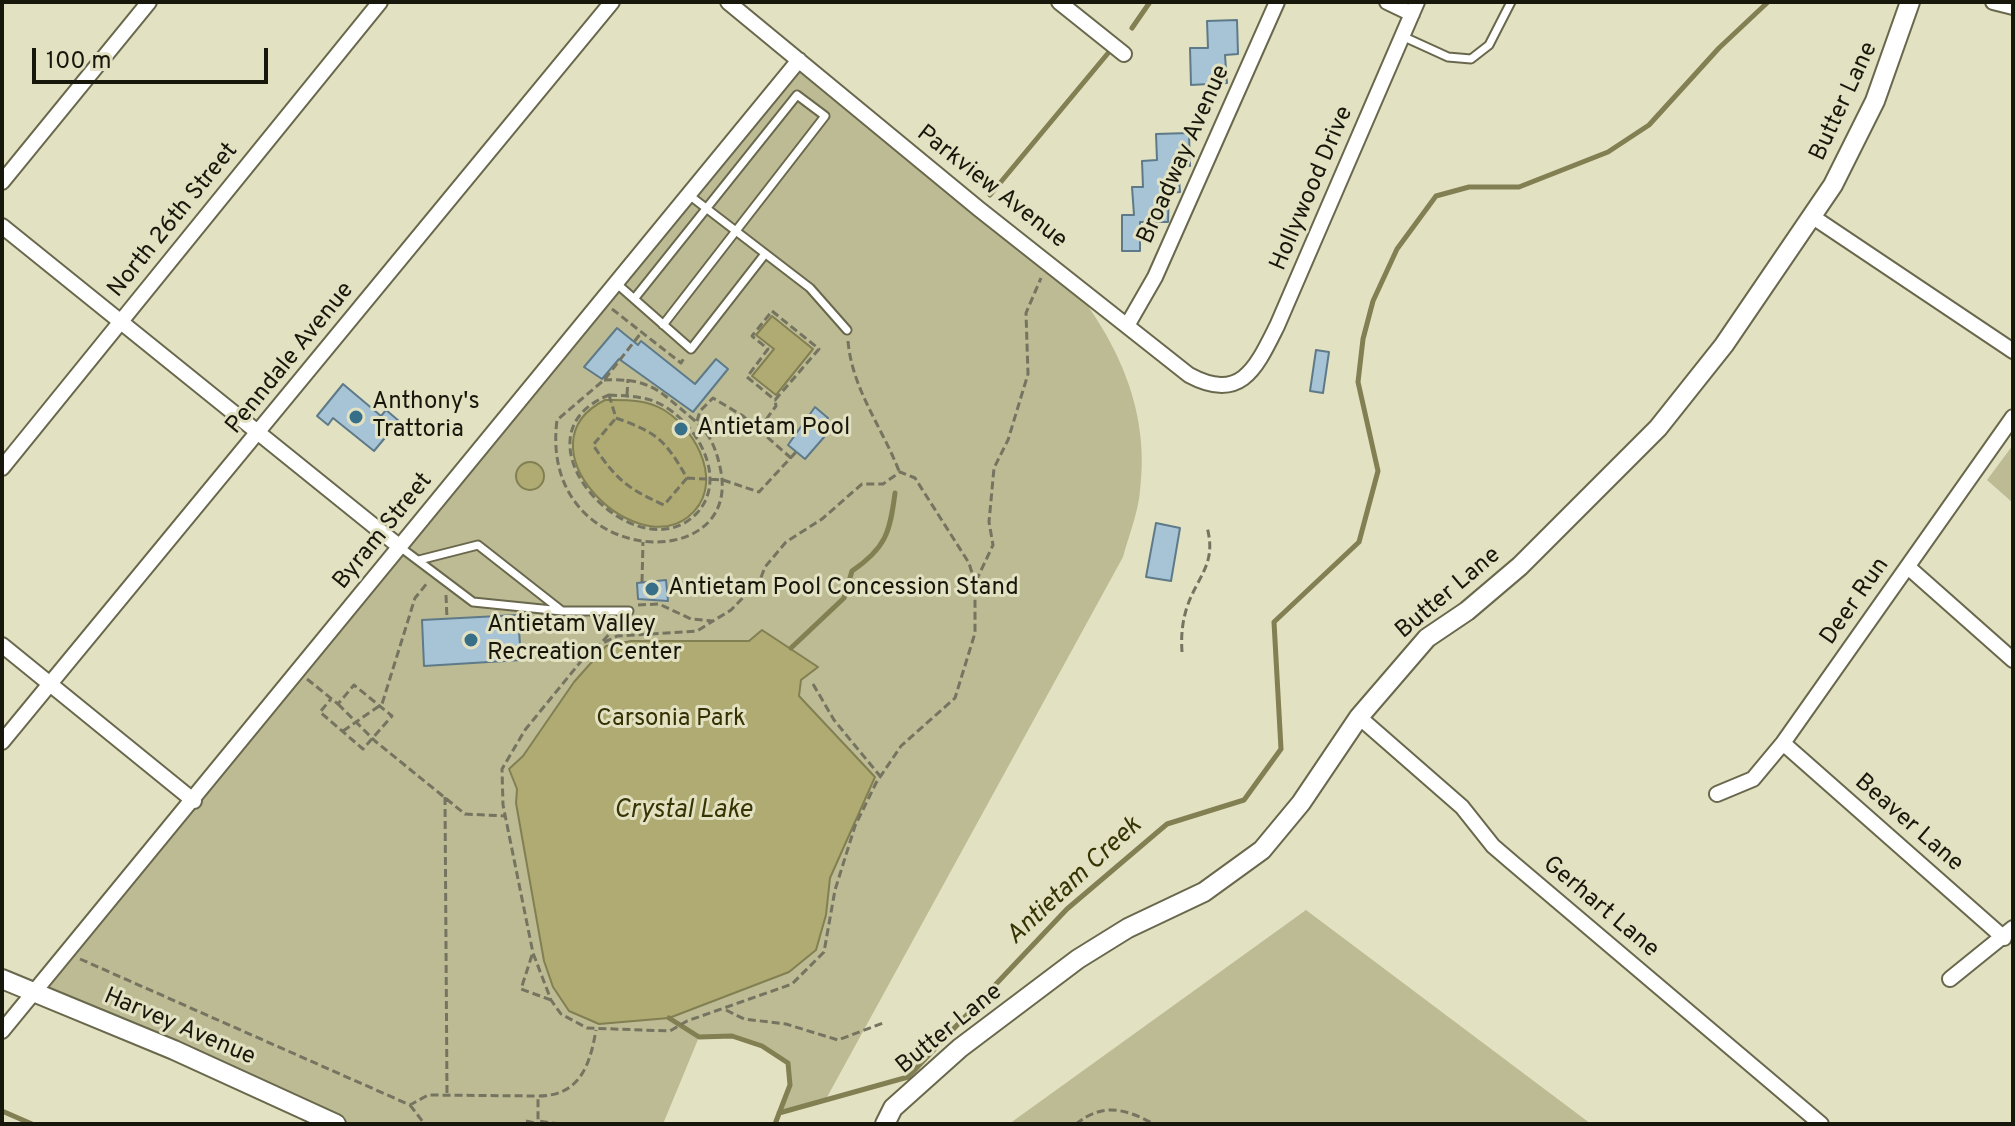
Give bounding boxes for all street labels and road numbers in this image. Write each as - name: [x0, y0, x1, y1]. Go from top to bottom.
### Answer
- street label: Butter Lane: [1805, 38, 1885, 166]
- street label: Broadway Avenue: [1133, 61, 1237, 249]
- street label: Hollywood Drive: [1265, 102, 1361, 276]
- street label: Parkview Avenue: [910, 120, 1072, 256]
- street label: North 26th Street: [103, 138, 245, 304]
- street label: Penndale Avenue: [221, 277, 361, 441]
- street label: Byram Street: [328, 468, 440, 596]
- street label: Butter Lane: [1391, 542, 1507, 646]
- street label: Deer Run: [1815, 553, 1897, 651]
- street label: Beaver Lane: [1848, 769, 1968, 879]
- street label: Gerhart Lane: [1536, 851, 1664, 965]
- street label: Butter Lane: [891, 979, 1009, 1081]
- street label: Harvey Avenue: [99, 983, 259, 1073]

